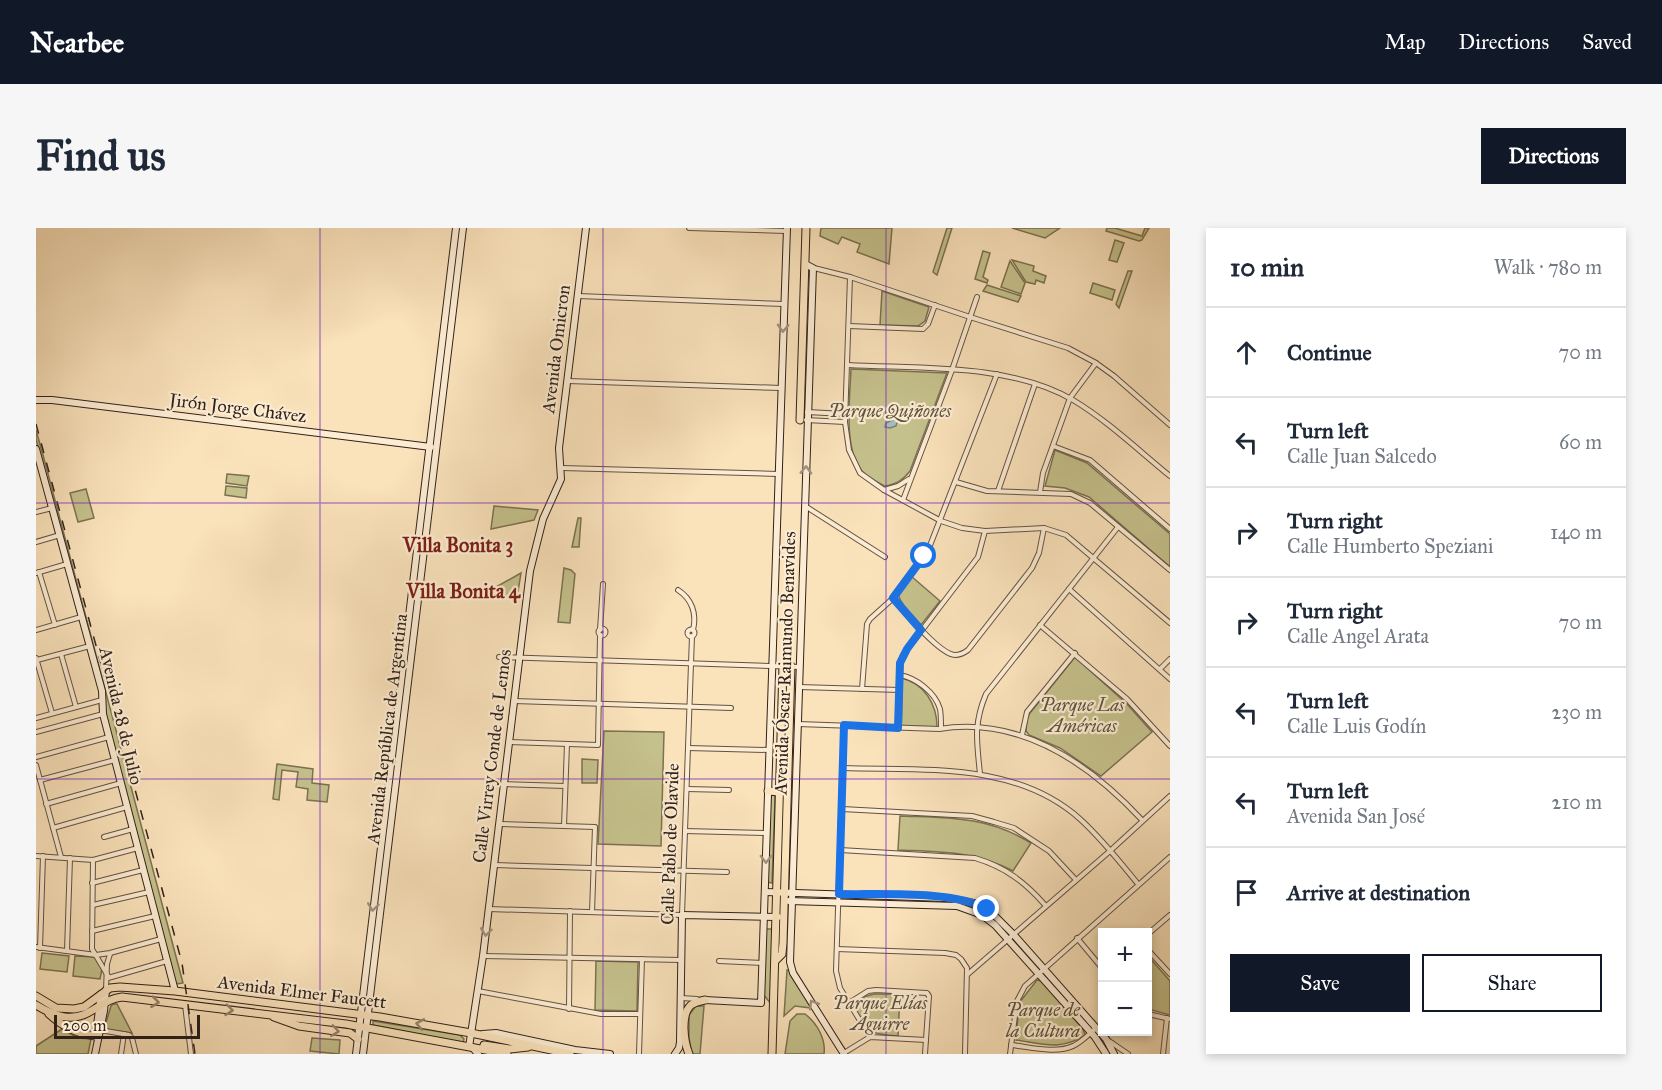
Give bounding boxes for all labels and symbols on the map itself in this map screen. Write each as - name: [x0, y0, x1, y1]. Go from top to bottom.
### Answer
- street label: Avenida Omicron: [537, 283, 575, 416]
- one-way arrow: [777, 324, 789, 333]
- street label: Jirón Jorge Chávez: [166, 388, 308, 428]
- park label: Parque Quiñones: [829, 400, 952, 422]
- one-way arrow: [800, 465, 813, 474]
- street label: Avenida Óscar Raimundo Benavides: [767, 531, 801, 796]
- district label: Villa Bonita 3: [402, 533, 513, 558]
- route start: [910, 542, 936, 568]
- district label: Villa Bonita 4: [405, 579, 521, 604]
- street label: Avenida República de Argentina: [362, 612, 413, 847]
- street label: Avenida 28 de Julio: [93, 644, 148, 787]
- street label: Calle Virrey Conde de Lemos: [468, 648, 516, 864]
- park label: Parque Las Américas: [1040, 694, 1125, 737]
- street label: Calle Pablo de Olavide: [656, 763, 684, 925]
- one-way arrow: [759, 855, 772, 864]
- route end: [973, 895, 999, 921]
- one-way arrow: [368, 902, 380, 912]
- one-way arrow: [480, 928, 493, 937]
- street label: Avenida Elmer Faucett: [215, 971, 388, 1013]
- park label: Parque Elías Aguirre: [833, 992, 928, 1035]
- one-way arrow: [151, 995, 160, 1007]
- park label: Parque de la Cultura: [1005, 999, 1081, 1042]
- one-way arrow: [808, 1000, 820, 1010]
- one-way arrow: [225, 1003, 234, 1016]
- scale bar: [54, 1012, 200, 1040]
- one-way arrow: [415, 1018, 424, 1030]
- one-way arrow: [330, 1024, 339, 1037]

